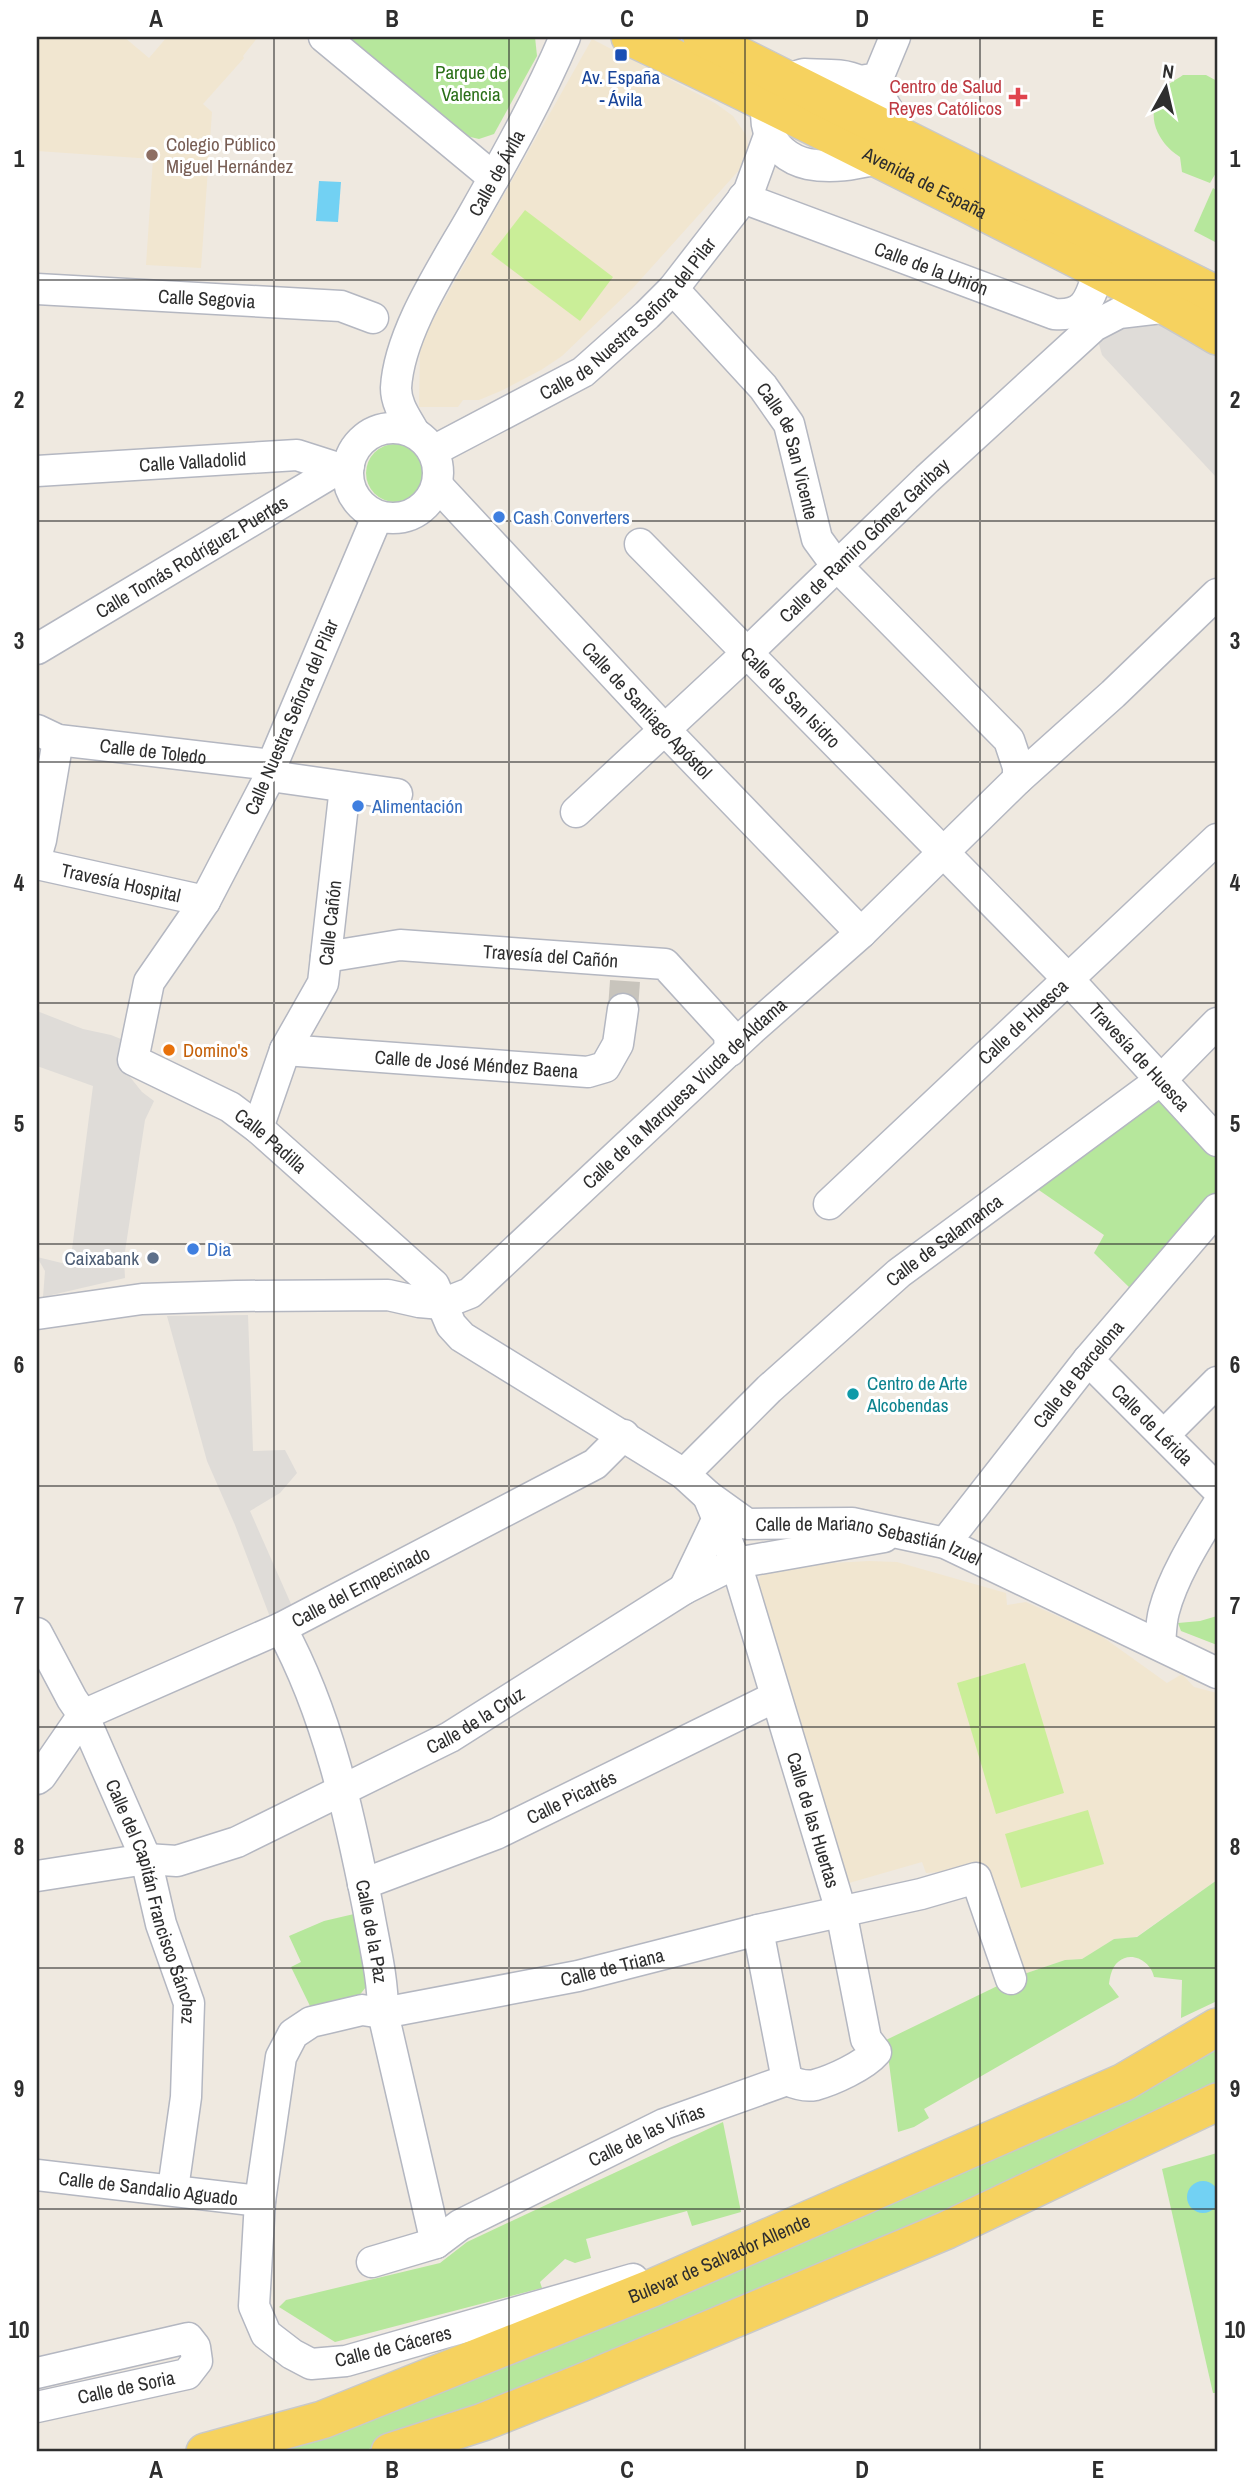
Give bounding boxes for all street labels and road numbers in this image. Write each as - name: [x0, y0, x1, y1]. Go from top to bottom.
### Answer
- street label: Calle de Ávila: [462, 125, 531, 221]
- street label: Avenida de España: [858, 140, 992, 225]
- street label: Calle de Nuestra Señora del Pilar: [535, 231, 722, 406]
- street label: Calle de la Unión: [871, 235, 992, 301]
- street label: Calle Segovia: [158, 283, 256, 314]
- street label: Calle de San Vicente: [751, 377, 825, 522]
- street label: Calle Valladolid: [138, 445, 247, 478]
- street label: Calle de Ramiro Gómez Garibay: [773, 452, 955, 628]
- street label: Calle Tomás Rodríguez Puertas: [90, 489, 293, 624]
- street label: Calle Nuestra Señora del Pilar: [238, 614, 344, 819]
- street label: Calle de Santiago Apóstol: [576, 636, 718, 784]
- street label: Calle de San Isidro: [735, 641, 847, 754]
- street label: Calle de Toledo: [98, 732, 208, 770]
- street label: Travesía Hospital: [59, 857, 183, 908]
- street label: Calle Cañón: [312, 879, 347, 967]
- street label: Travesía del Cañón: [482, 938, 619, 974]
- street label: Calle de Huesca: [972, 973, 1074, 1070]
- street label: Calle de la Marquesa Viuda de Aldama: [576, 991, 792, 1195]
- street label: Travesía de Huesca: [1083, 997, 1196, 1117]
- street label: Calle de José Méndez Baena: [374, 1044, 579, 1084]
- street label: Calle Padilla: [229, 1102, 313, 1179]
- street label: Calle de Salamanca: [880, 1188, 1008, 1292]
- street label: Calle de Barcelona: [1027, 1314, 1130, 1434]
- street label: Calle de Lérida: [1106, 1378, 1199, 1471]
- street label: Calle de Mariano Sebastián Izuel: [755, 1509, 986, 1572]
- street label: Calle del Empecinado: [287, 1540, 434, 1633]
- street label: Calle de la Cruz: [422, 1680, 530, 1760]
- street label: Calle de las Huertas: [781, 1749, 846, 1891]
- street label: Calle Picatrés: [522, 1764, 621, 1830]
- street label: Calle del Capitán Francisco Sánchez: [100, 1775, 202, 2025]
- street label: Calle de la Paz: [350, 1877, 394, 1985]
- street label: Calle de Triana: [558, 1941, 667, 1992]
- street label: Calle de las Viñas: [584, 2097, 708, 2173]
- street label: Calle de Sandalio Aguado: [57, 2165, 239, 2211]
- street label: Bulevar de Salvador Allende: [624, 2208, 814, 2309]
- street label: Calle de Cáceres: [332, 2319, 454, 2373]
- street label: Calle de Soria: [75, 2364, 177, 2410]

